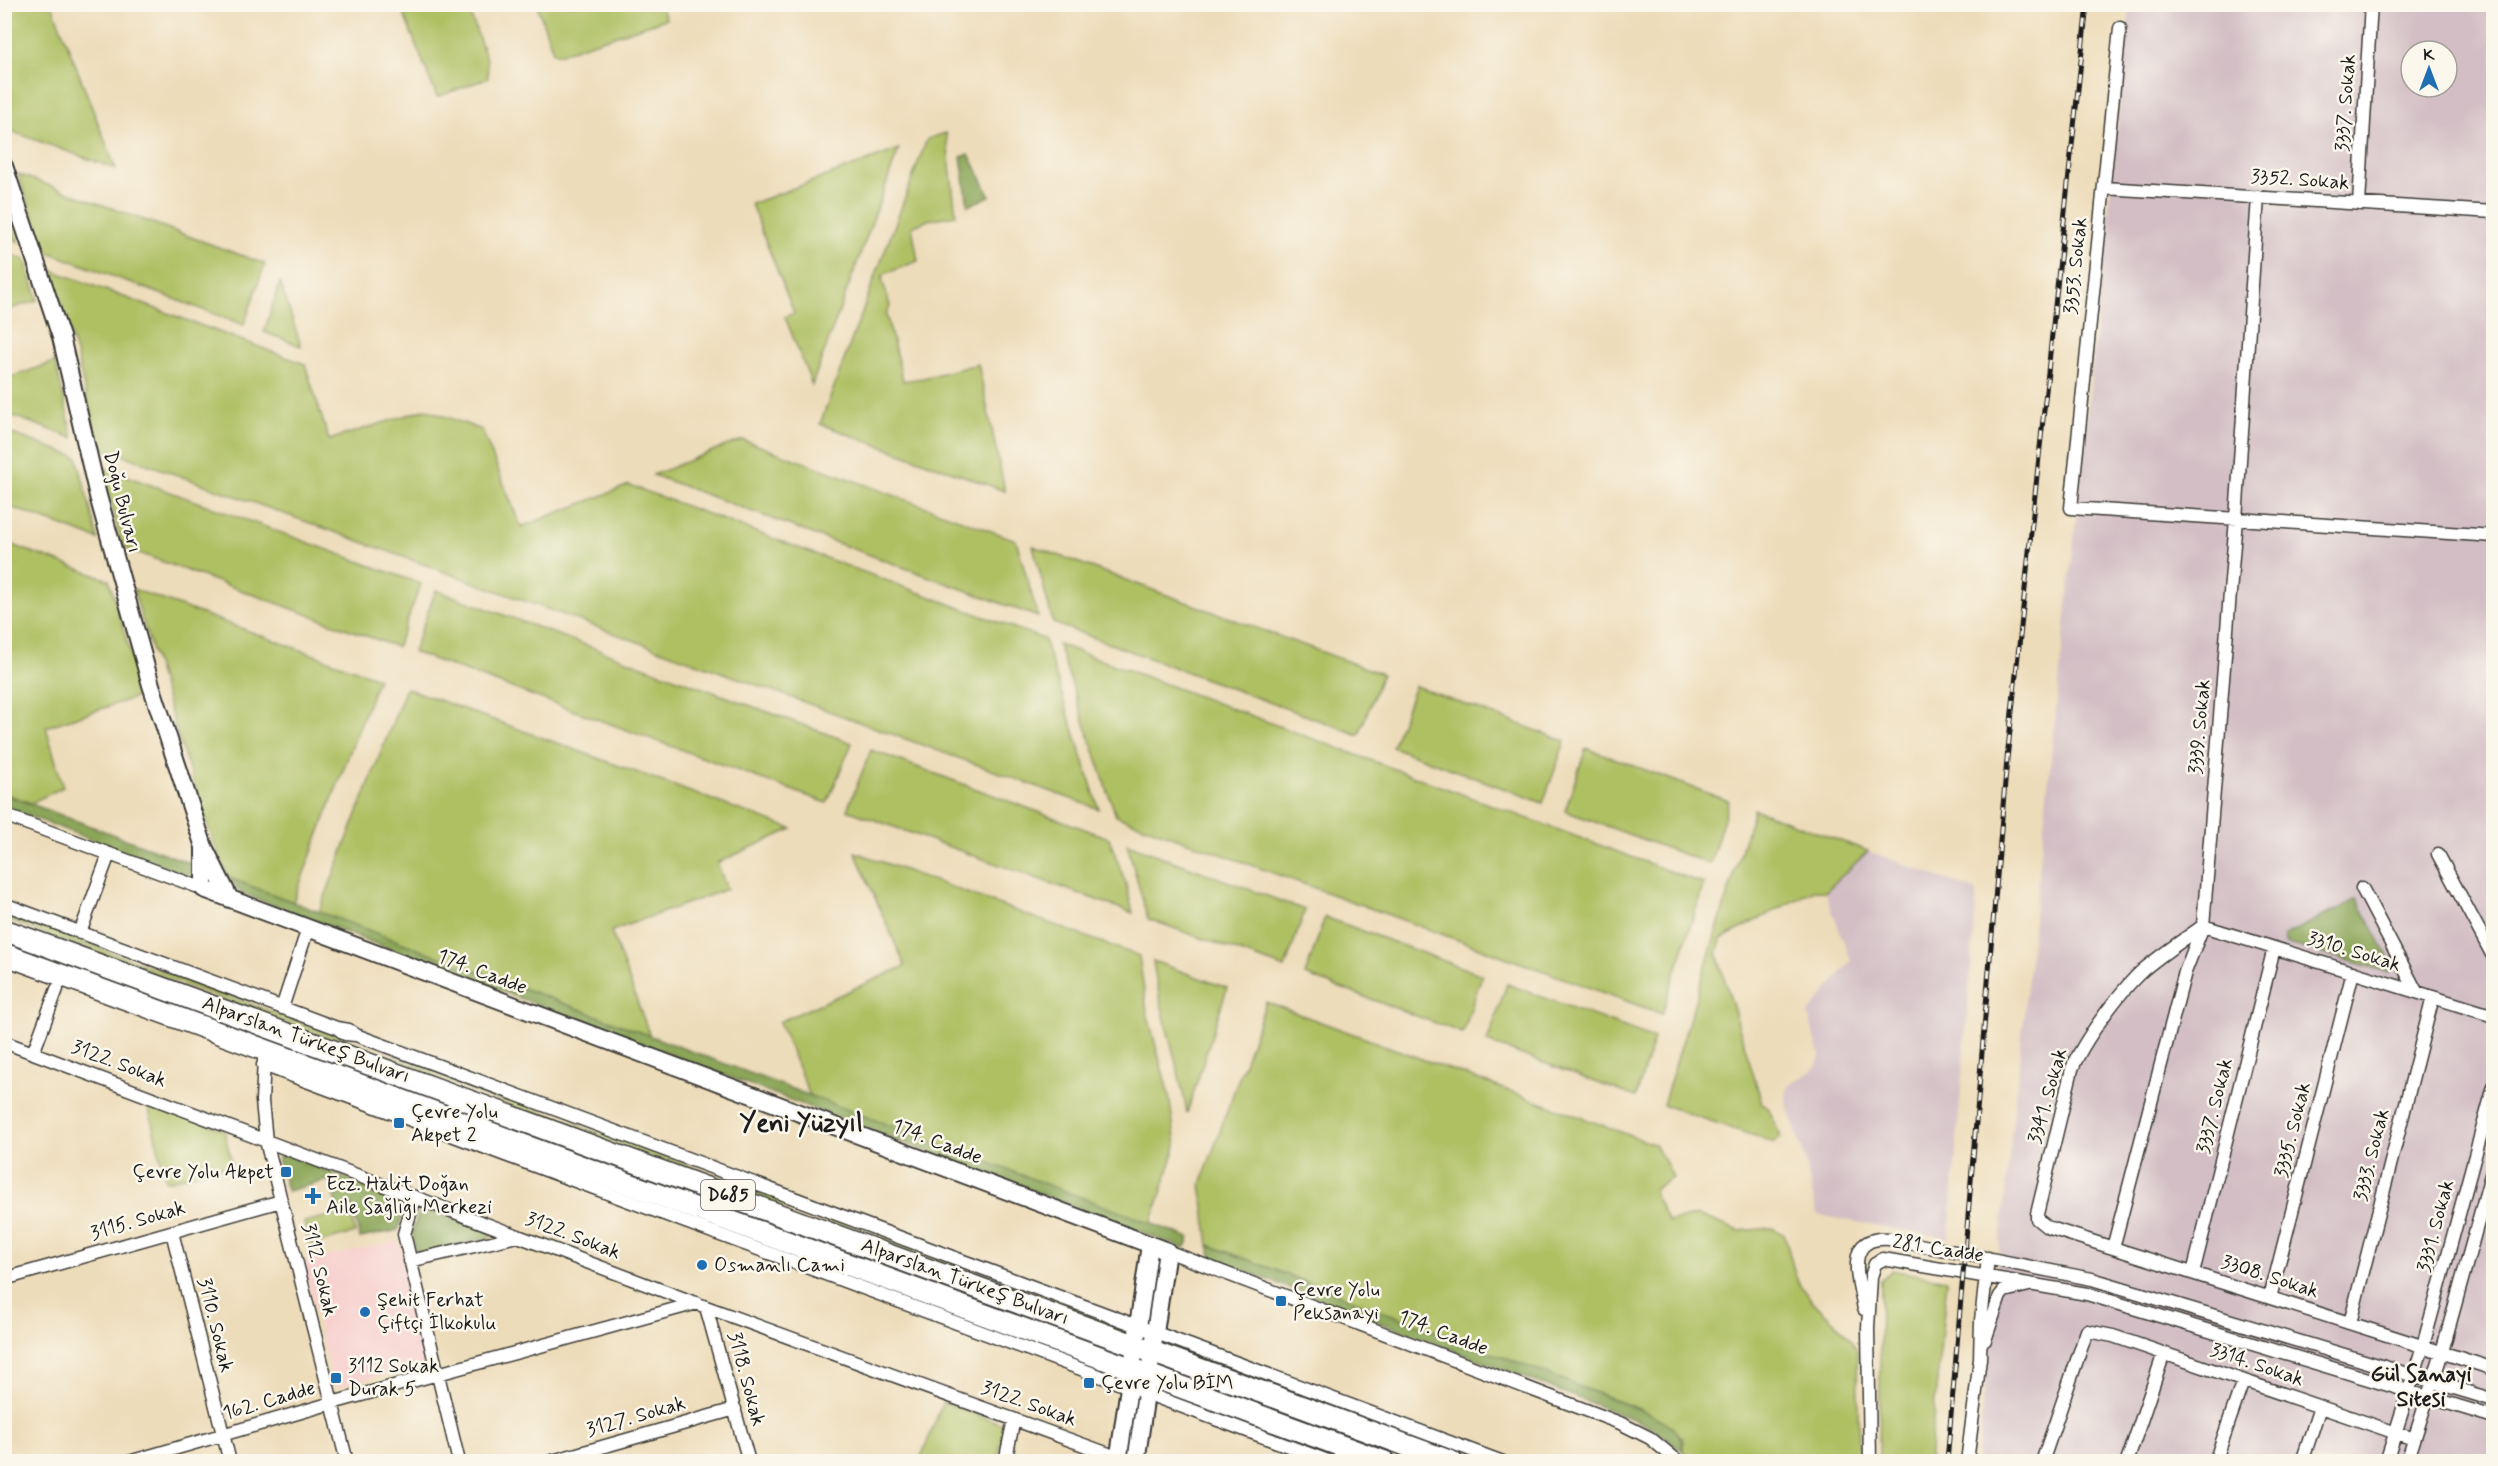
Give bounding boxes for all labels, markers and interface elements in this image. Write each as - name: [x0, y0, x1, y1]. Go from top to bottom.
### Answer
- north arrow: [2399, 39, 2459, 99]
- text: K: [2423, 45, 2435, 66]
- street label: 3337. Sokak: [2329, 53, 2363, 153]
- street label: 3352. Sokak: [2250, 163, 2350, 197]
- street label: 3353. Sokak: [2057, 216, 2095, 316]
- street label: Doğu Bulvarı: [96, 448, 148, 556]
- street label: 3339. Sokak: [2182, 678, 2218, 776]
- street label: 3310. Sokak: [2304, 925, 2404, 979]
- street label: 174. Cadde: [433, 942, 531, 1002]
- street label: Alparslan Türkeş Bulvarı: [198, 990, 414, 1090]
- street label: 3122. Sokak: [68, 1034, 170, 1094]
- street label: 3341. Sokak: [2021, 1045, 2075, 1147]
- street label: 3337. Sokak: [2190, 1055, 2240, 1157]
- street label: 3335. Sokak: [2268, 1079, 2318, 1181]
- place label: Çevre Yolu Akpet 2: [411, 1099, 498, 1149]
- street label: 3333. Sokak: [2347, 1106, 2397, 1204]
- district label: Yeni Yüzyıl: [739, 1107, 863, 1141]
- street label: 174. Cadde: [888, 1112, 986, 1172]
- marker: Çevre Yolu Akpet 2: [392, 1116, 406, 1130]
- place label: Çevre Yolu Akpet: [132, 1159, 274, 1186]
- marker: Çevre Yolu Akpet: [279, 1165, 293, 1179]
- place label: Ecz. Halit Doğan Aile Sağlığı Merkezi: [326, 1171, 492, 1221]
- street label: 3331. Sokak: [2411, 1177, 2461, 1275]
- road number: D685: [701, 1180, 755, 1210]
- marker: Ecz. Halit Doğan Aile Sağlığı Merkezi: [304, 1187, 322, 1205]
- street label: 3115. Sokak: [87, 1195, 189, 1247]
- street label: 3122. Sokak: [522, 1206, 624, 1266]
- street label: 3112. Sokak: [294, 1220, 344, 1320]
- street label: 281. Cadde: [1890, 1228, 1986, 1270]
- street label: Alparslan Türkeş Bulvarı: [857, 1232, 1073, 1332]
- street label: 3308. Sokak: [2218, 1249, 2322, 1305]
- place label: Osmanlı Cami: [714, 1252, 845, 1279]
- marker: Osmanlı Cami: [695, 1258, 709, 1272]
- street label: 3110. Sokak: [190, 1275, 240, 1375]
- place label: Çevre Yolu Peksanayi: [1293, 1277, 1380, 1327]
- place label: Şehit Ferhat Çiftçi İlkokulu: [377, 1287, 496, 1337]
- marker: Çevre Yolu Peksanayi: [1274, 1294, 1288, 1308]
- street label: 174. Cadde: [1394, 1303, 1492, 1363]
- marker: Şehit Ferhat Çiftçi İlkokulu: [358, 1305, 372, 1319]
- street label: 3118. Sokak: [720, 1329, 772, 1429]
- street label: 3314. Sokak: [2207, 1336, 2307, 1394]
- place label: 3112 Sokak Durak 5: [348, 1353, 439, 1403]
- district label: Gül Sanayi Sitesi: [2370, 1361, 2472, 1414]
- place label: Çevre Yolu BİM: [1101, 1370, 1233, 1397]
- marker: 3112 Sokak Durak 5: [329, 1371, 343, 1385]
- street label: 3122. Sokak: [978, 1374, 1080, 1434]
- street label: 162. Cadde: [219, 1375, 319, 1427]
- marker: Çevre Yolu BİM: [1082, 1376, 1096, 1390]
- street label: 3127. Sokak: [583, 1390, 689, 1444]

